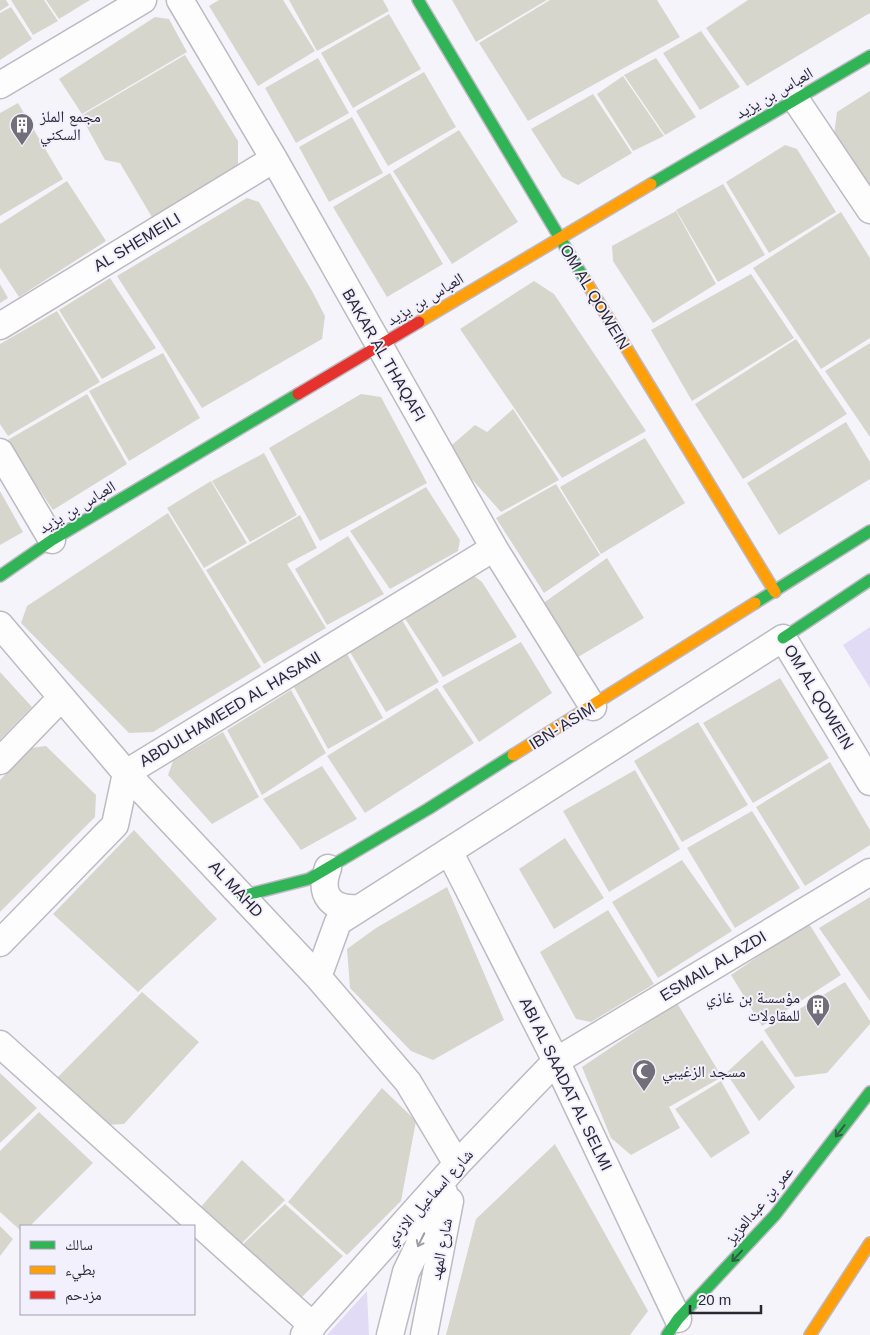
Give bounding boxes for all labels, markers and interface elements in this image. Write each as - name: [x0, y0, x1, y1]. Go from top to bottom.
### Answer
- street label: العباس بن يزيد: [732, 64, 817, 124]
- place label: مجمع الملز السكني: [39, 108, 101, 147]
- building icon: مجمع الملز السكني: [9, 112, 35, 146]
- street label: AL SHEMEILI: [91, 209, 183, 275]
- street label: OM AL QOWEIN: [557, 241, 633, 353]
- street label: العباس بن يزيد: [384, 269, 467, 330]
- street label: BAKAR AL THAQAFI: [339, 286, 429, 424]
- street label: العباس بن يزيد: [36, 477, 119, 538]
- street label: OM AL QOWEIN: [781, 641, 857, 753]
- street label: ABDULHAMEED AL HASANI: [136, 648, 324, 770]
- street label: IBN-'ASIM: [526, 699, 598, 753]
- street label: AL MAHD: [206, 857, 266, 921]
- street label: ESMAIL AL AZDI: [657, 928, 769, 1004]
- place label: مؤسسة بن غازي للمقاولات: [706, 989, 800, 1025]
- building icon: مؤسسة بن غازي للمقاولات: [805, 993, 831, 1027]
- street label: ABI AL SAADAT AL SELMI: [517, 995, 615, 1173]
- mosque icon: مسجد الزغيبي: [631, 1058, 657, 1092]
- place label: مسجد الزغيبي: [662, 1063, 746, 1084]
- one-way arrow: [835, 1124, 846, 1137]
- street label: شارع اسماعيل الازدي: [382, 1146, 479, 1251]
- street label: عمر بن عبدالعزيز: [721, 1163, 798, 1249]
- street label: شارع المهد: [427, 1217, 457, 1282]
- legend: [20, 1225, 195, 1315]
- one-way arrow: [416, 1232, 426, 1247]
- text: سالك: [65, 1236, 93, 1253]
- one-way arrow: [731, 1250, 743, 1263]
- text: بطيء: [65, 1261, 95, 1282]
- scale bar: [690, 1282, 761, 1314]
- text: مزدحم: [65, 1286, 102, 1305]
- text: 20 m: [698, 1291, 731, 1308]

